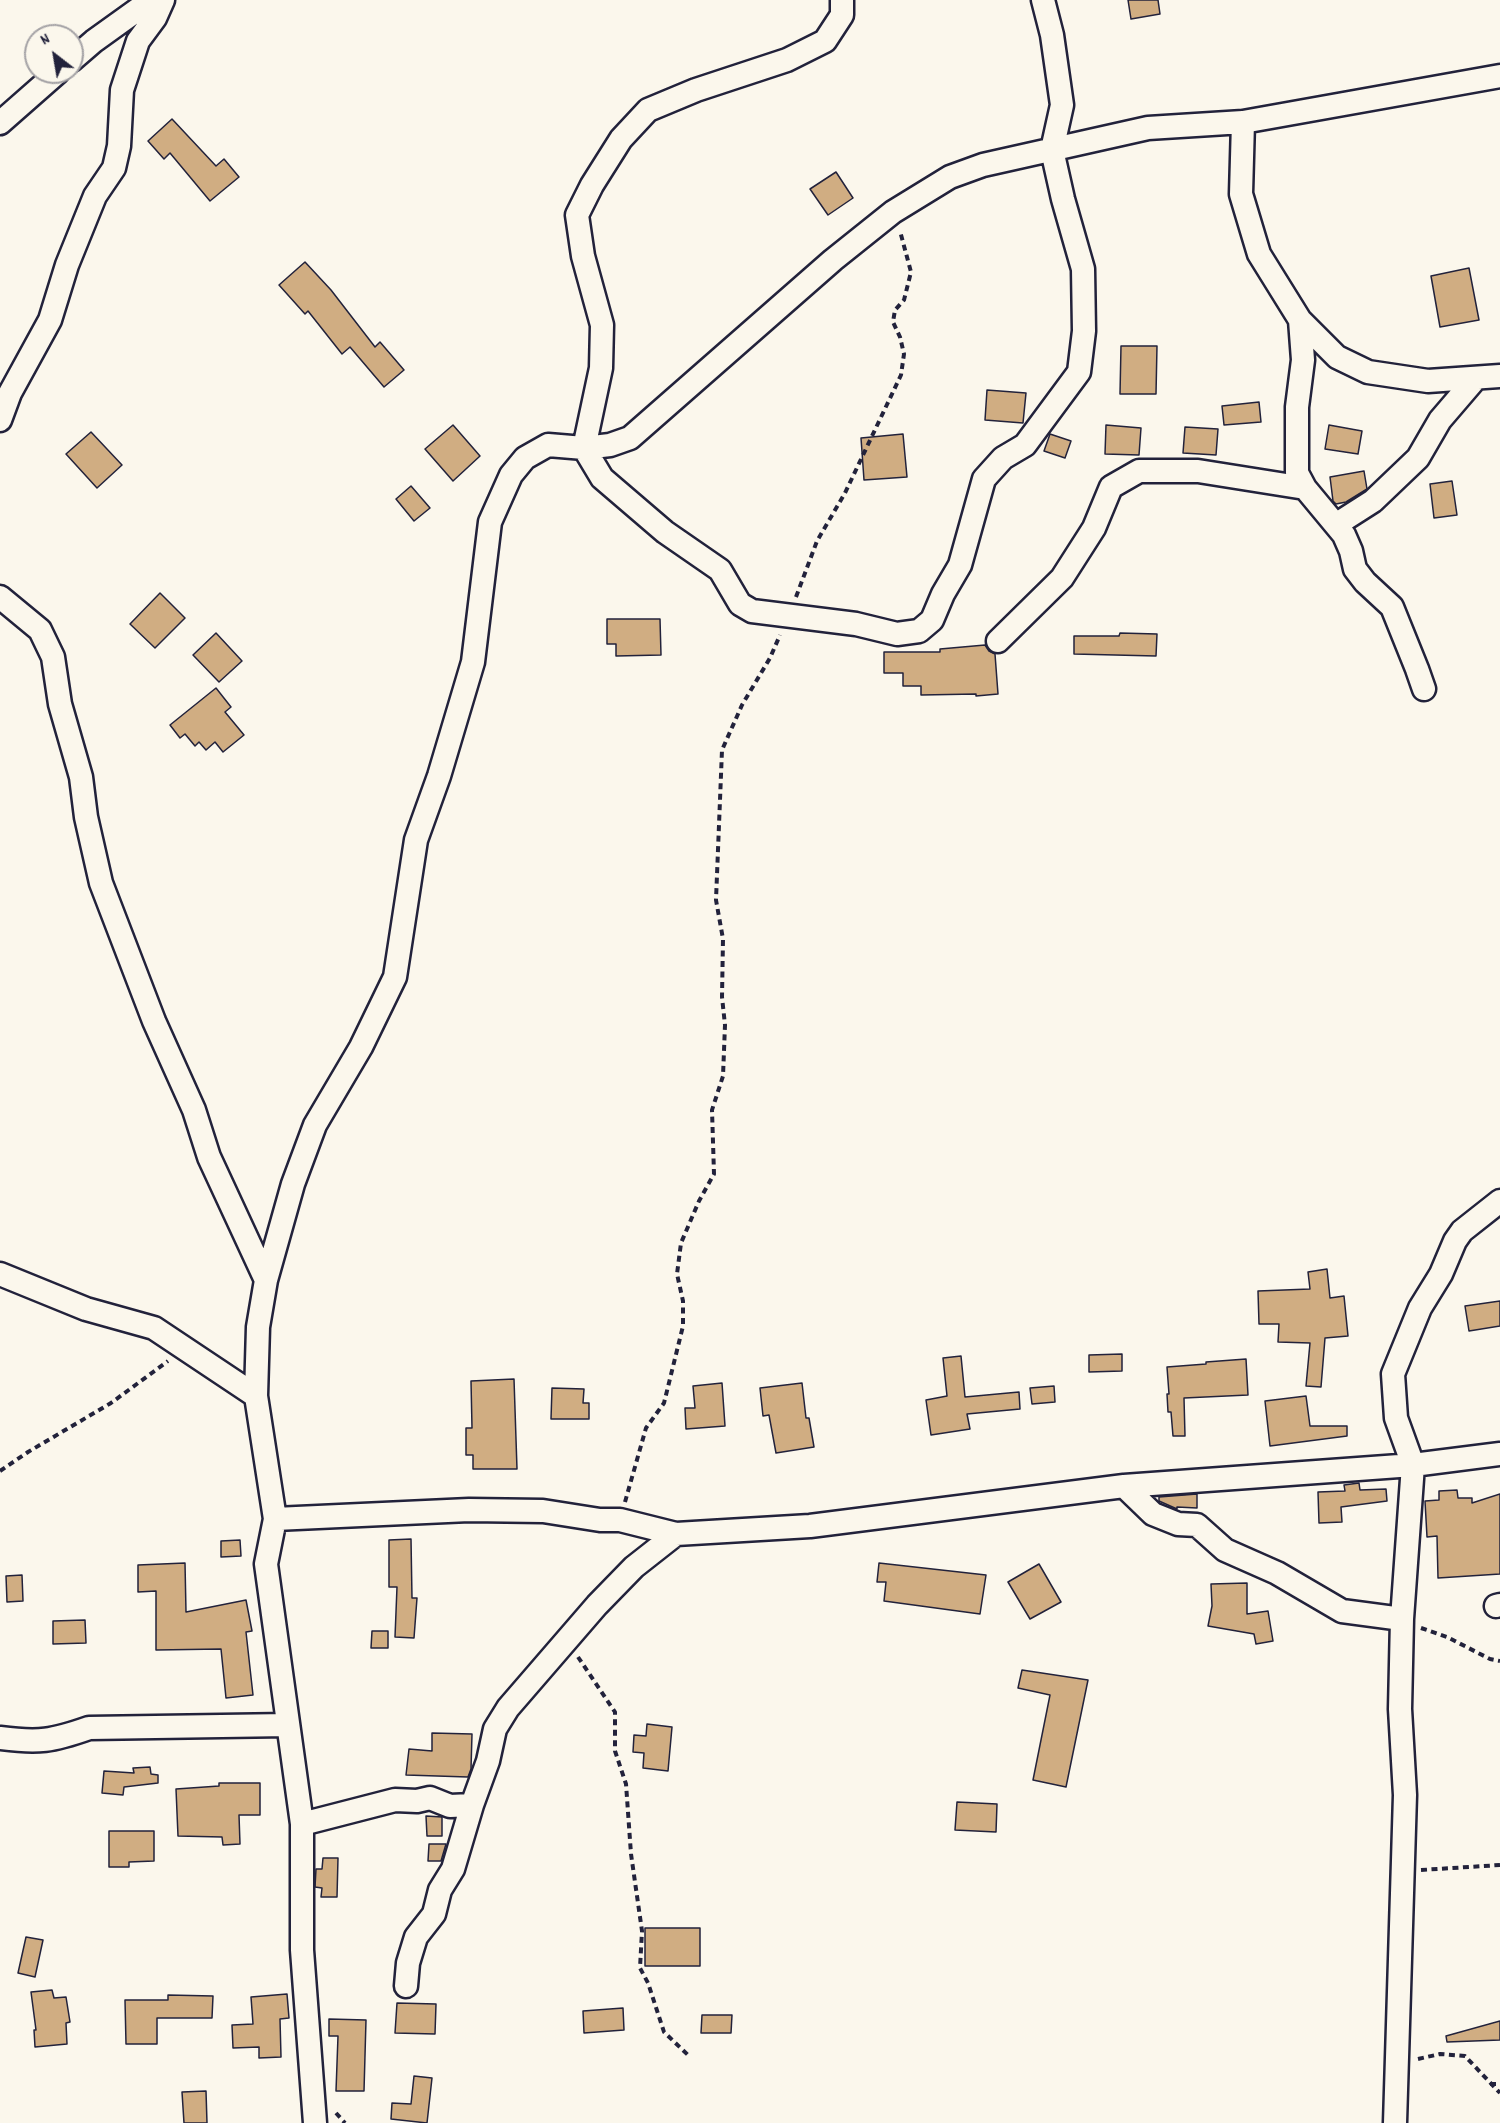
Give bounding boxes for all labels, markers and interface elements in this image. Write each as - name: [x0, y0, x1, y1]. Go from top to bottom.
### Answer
- north arrow: [24, 24, 84, 84]
- text: N: [36, 28, 55, 52]

